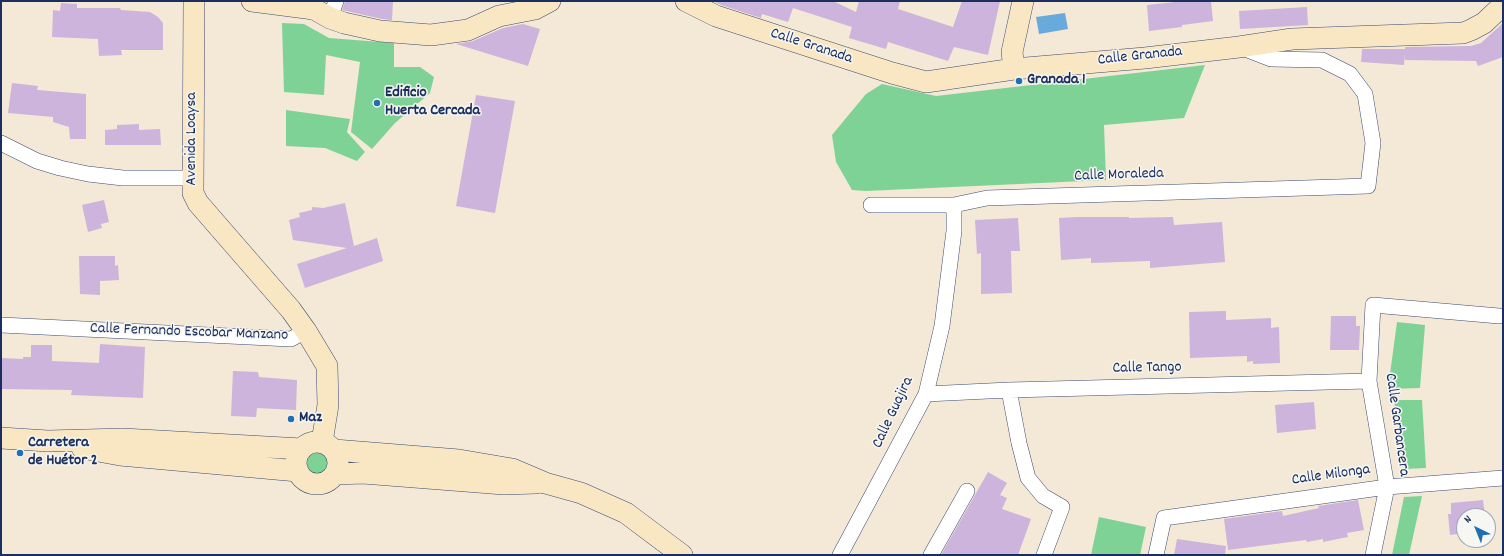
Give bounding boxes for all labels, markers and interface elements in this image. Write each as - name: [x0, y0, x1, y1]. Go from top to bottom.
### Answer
- street label: Calle Granada: [768, 25, 854, 69]
- street label: Calle Granada: [1097, 43, 1183, 71]
- place label: Granada 1: [1027, 71, 1086, 91]
- marker: Granada 1: [1014, 76, 1024, 86]
- place label: Edificio Huerta Cercada: [385, 84, 480, 122]
- street label: Avenida Loaysa: [183, 92, 203, 186]
- marker: Edificio Huerta Cercada: [372, 98, 382, 108]
- street label: Calle Moraleda: [1074, 165, 1164, 187]
- street label: Calle Fernando Escobar Manzano: [90, 320, 288, 346]
- street label: Calle Tango: [1112, 359, 1182, 379]
- street label: Calle Garbancera: [1379, 372, 1413, 478]
- street label: Calle Guajira: [869, 374, 919, 452]
- place label: Maz: [299, 409, 322, 429]
- marker: Maz: [286, 414, 296, 424]
- place label: Carretera de Huétor 2: [28, 434, 98, 472]
- marker: Carretera de Huétor 2: [15, 448, 25, 458]
- street label: Calle Milonga: [1291, 461, 1371, 491]
- north arrow: [1456, 508, 1496, 548]
- text: N: [1461, 512, 1476, 528]

